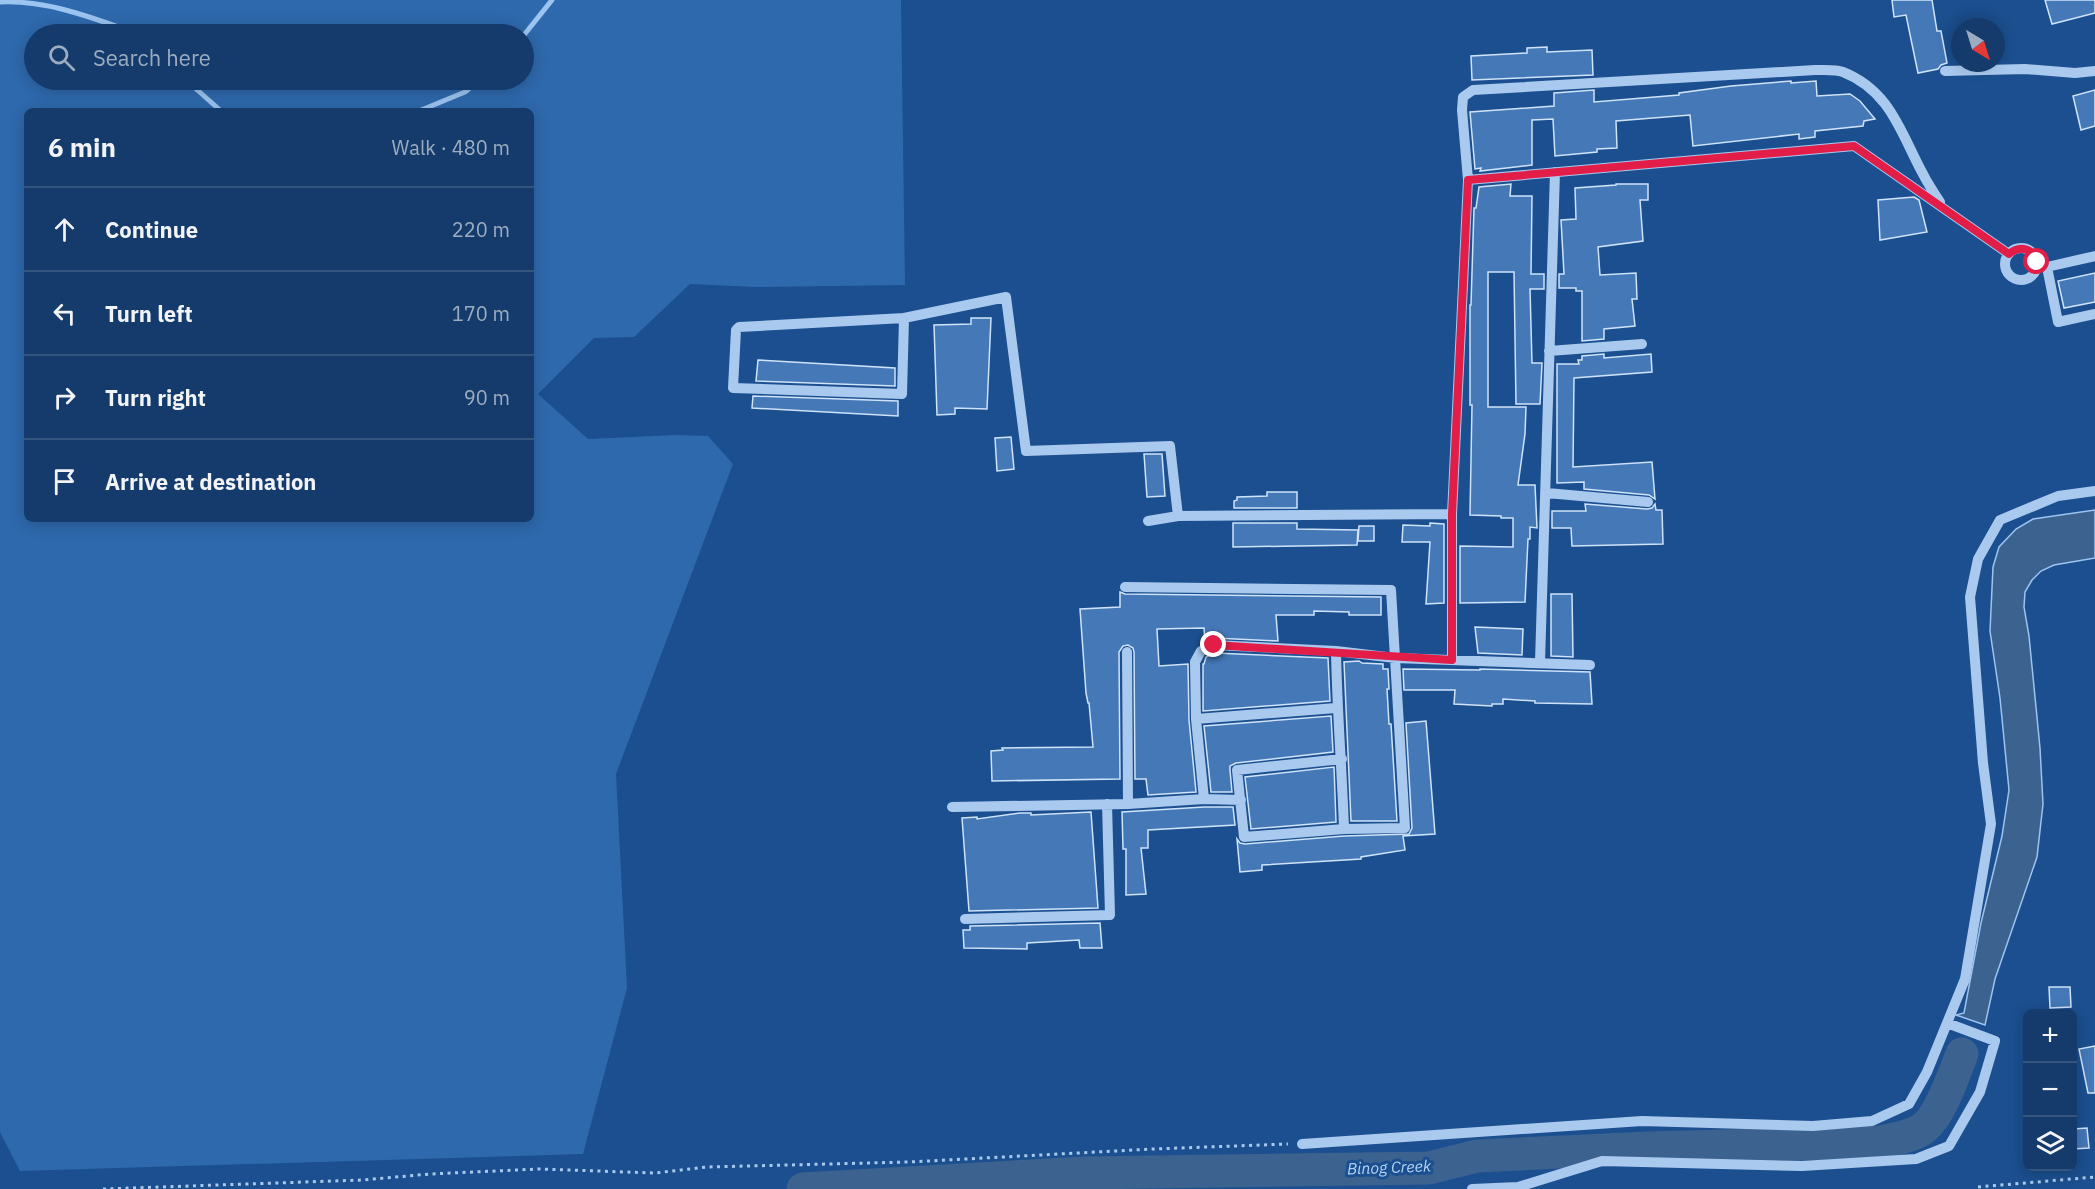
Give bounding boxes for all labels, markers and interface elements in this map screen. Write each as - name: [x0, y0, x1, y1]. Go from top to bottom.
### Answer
- north arrow: [1951, 18, 2005, 72]
- search box: [24, 24, 534, 90]
- icon: search: [45, 41, 78, 74]
- text: Search here: [93, 43, 211, 72]
- text: 6 min: [48, 130, 116, 164]
- text: Walk · 480 m: [392, 134, 510, 161]
- icon: ahead: [48, 213, 81, 246]
- text: Continue: [105, 215, 198, 244]
- text: 220 m: [452, 216, 510, 243]
- route start: [2023, 248, 2049, 274]
- icon: left: [48, 297, 81, 330]
- text: Turn left: [105, 299, 193, 328]
- text: 170 m: [452, 300, 510, 327]
- icon: right: [48, 381, 81, 414]
- text: Turn right: [105, 383, 206, 412]
- text: 90 m: [464, 384, 510, 411]
- icon: arrive: [48, 465, 81, 498]
- text: Arrive at destination: [105, 467, 316, 496]
- route end: [1200, 631, 1226, 657]
- map controls: [2023, 1009, 2077, 1171]
- button: +: [2023, 1009, 2077, 1063]
- button: −: [2023, 1063, 2077, 1117]
- button: layers: [2023, 1117, 2077, 1171]
- water label: Binog Creek: [1347, 1156, 1432, 1178]

